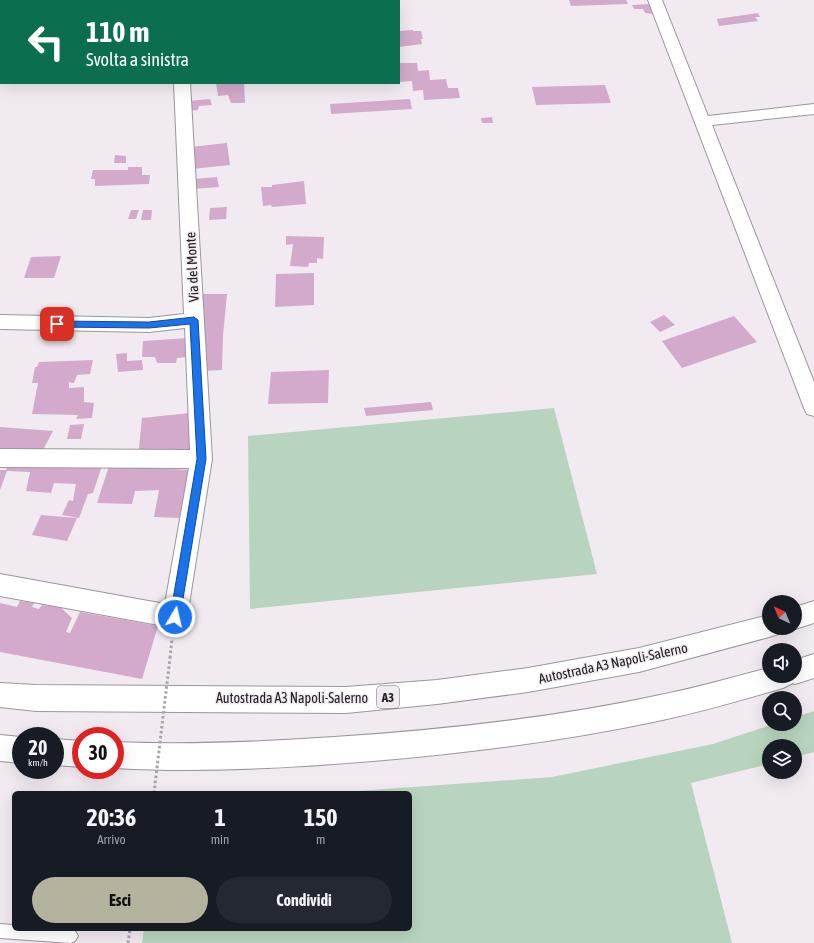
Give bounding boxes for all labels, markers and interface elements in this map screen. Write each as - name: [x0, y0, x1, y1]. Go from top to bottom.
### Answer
- icon: left: [20, 16, 72, 68]
- text: 110 m: [86, 16, 149, 48]
- text: Svolta a sinistra: [86, 49, 189, 70]
- street label: Via del Monte: [182, 232, 202, 302]
- pin: [40, 307, 74, 341]
- icon: arrive: [46, 313, 68, 335]
- north arrow: [762, 595, 802, 635]
- map controls: [762, 595, 802, 779]
- position arrow: [154, 596, 196, 638]
- street label: Autostrada A3 Napoli-Salerno: [537, 639, 689, 687]
- button: sound: [762, 643, 802, 683]
- road number: A3: [377, 686, 399, 708]
- street label: Autostrada A3 Napoli-Salerno: [216, 690, 368, 706]
- button: search: [762, 691, 802, 731]
- speed limit sign: 30: [72, 727, 124, 779]
- text: 20: [29, 736, 47, 759]
- button: layers: [762, 739, 802, 779]
- text: km/h: [28, 757, 48, 768]
- text: 20:36: [86, 804, 136, 831]
- text: 1: [214, 804, 226, 831]
- text: 150: [304, 804, 338, 831]
- text: Arrivo: [97, 832, 126, 847]
- text: min: [211, 832, 229, 847]
- text: m: [316, 832, 325, 847]
- button: Esci: [32, 877, 208, 923]
- button: Condividi: [216, 877, 392, 923]

